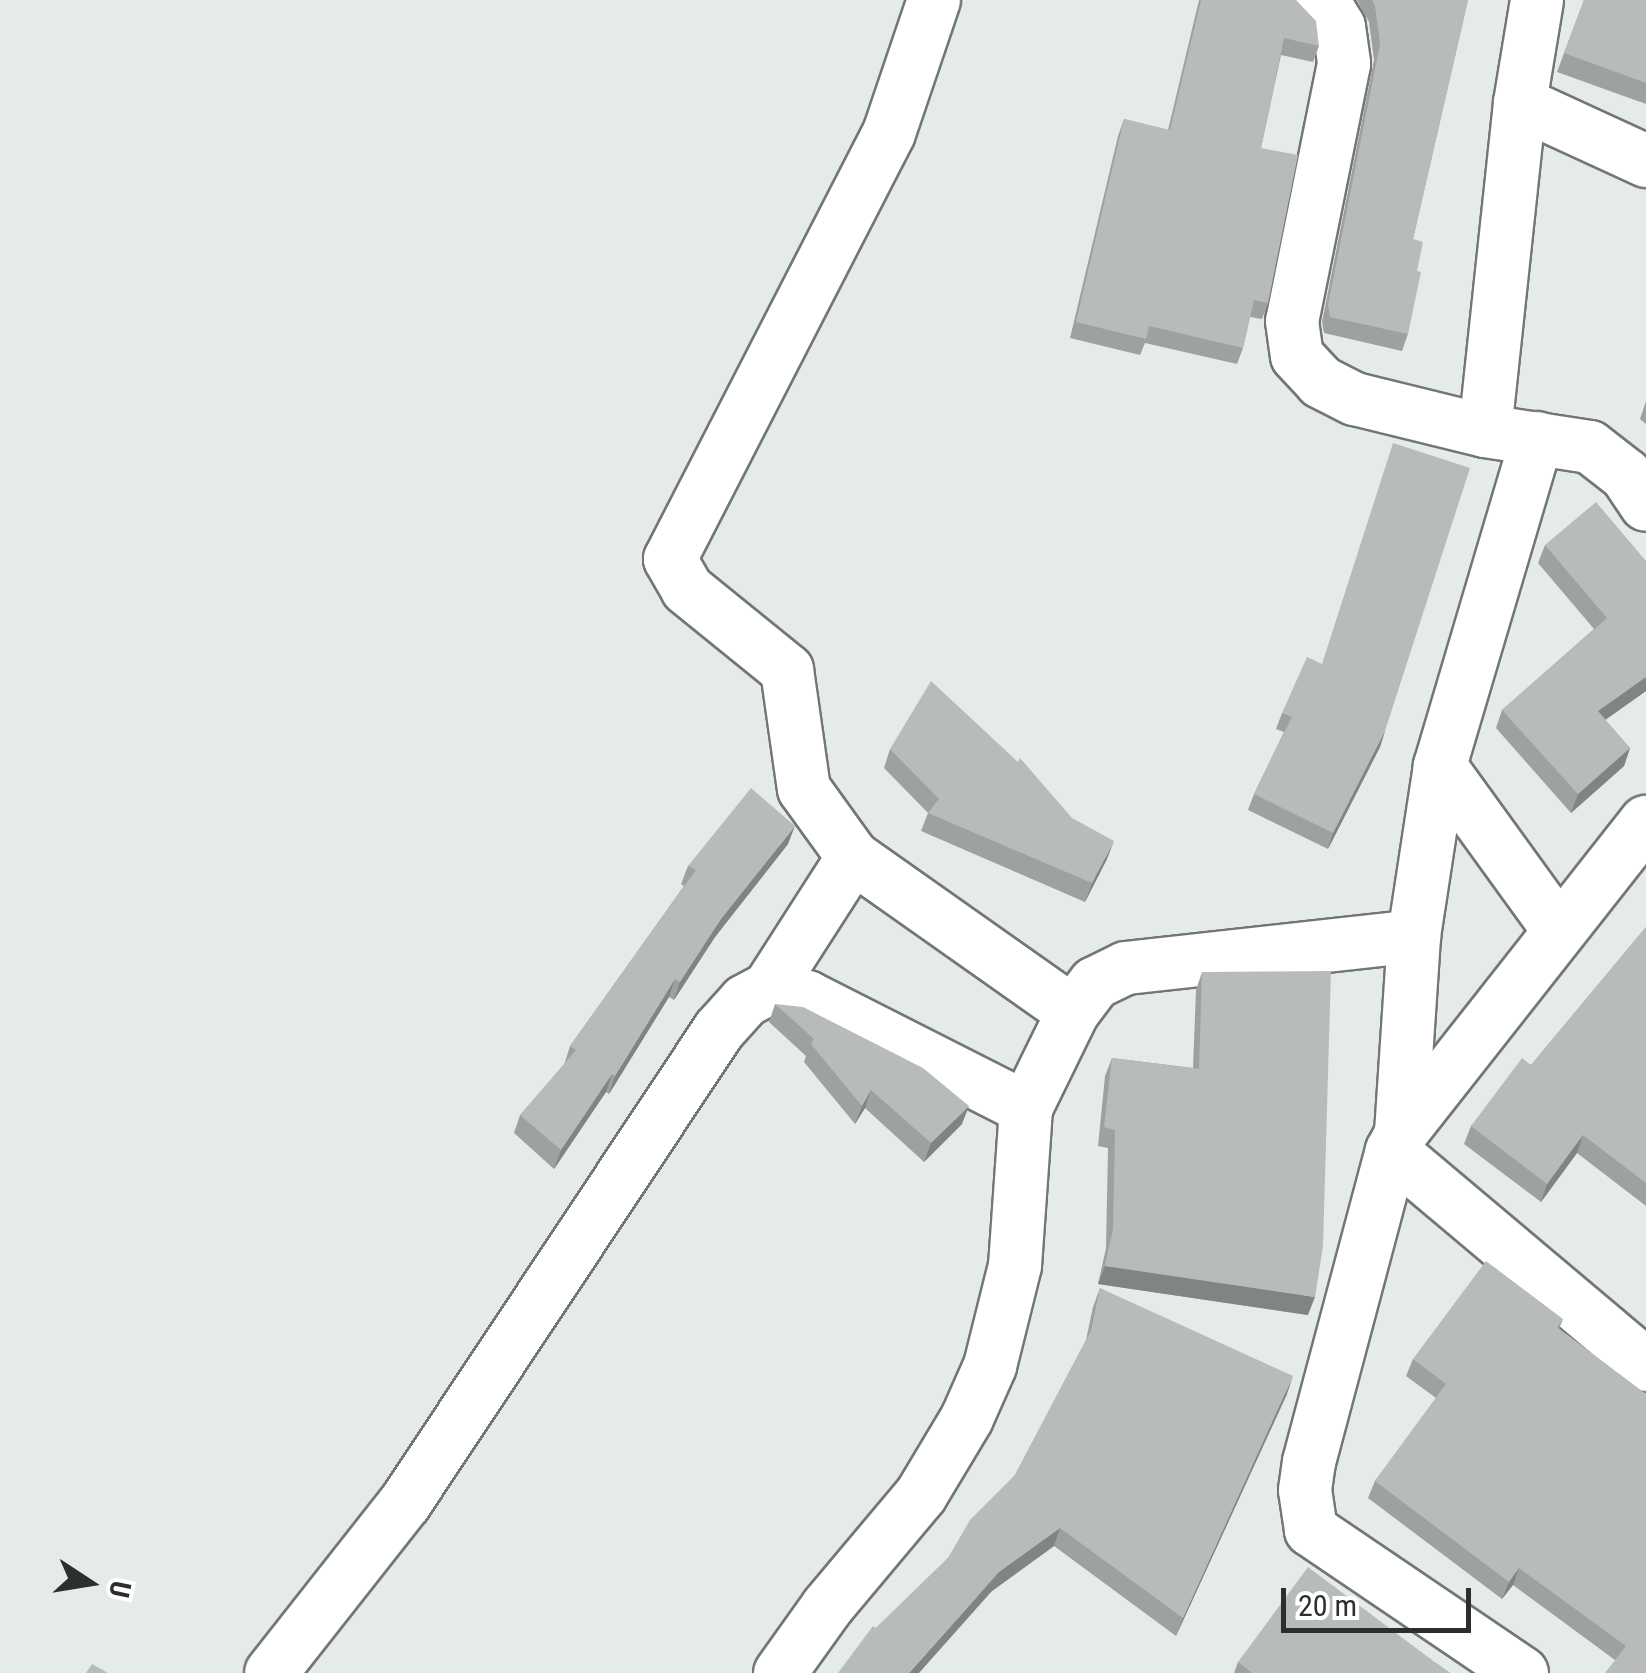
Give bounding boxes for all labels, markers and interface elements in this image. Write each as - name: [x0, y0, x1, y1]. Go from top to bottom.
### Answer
- north arrow: [40, 1533, 140, 1633]
- scale bar: [1286, 1568, 1476, 1630]
- text: U: [102, 1578, 138, 1601]
- text: 20 m: [1298, 1588, 1357, 1623]

